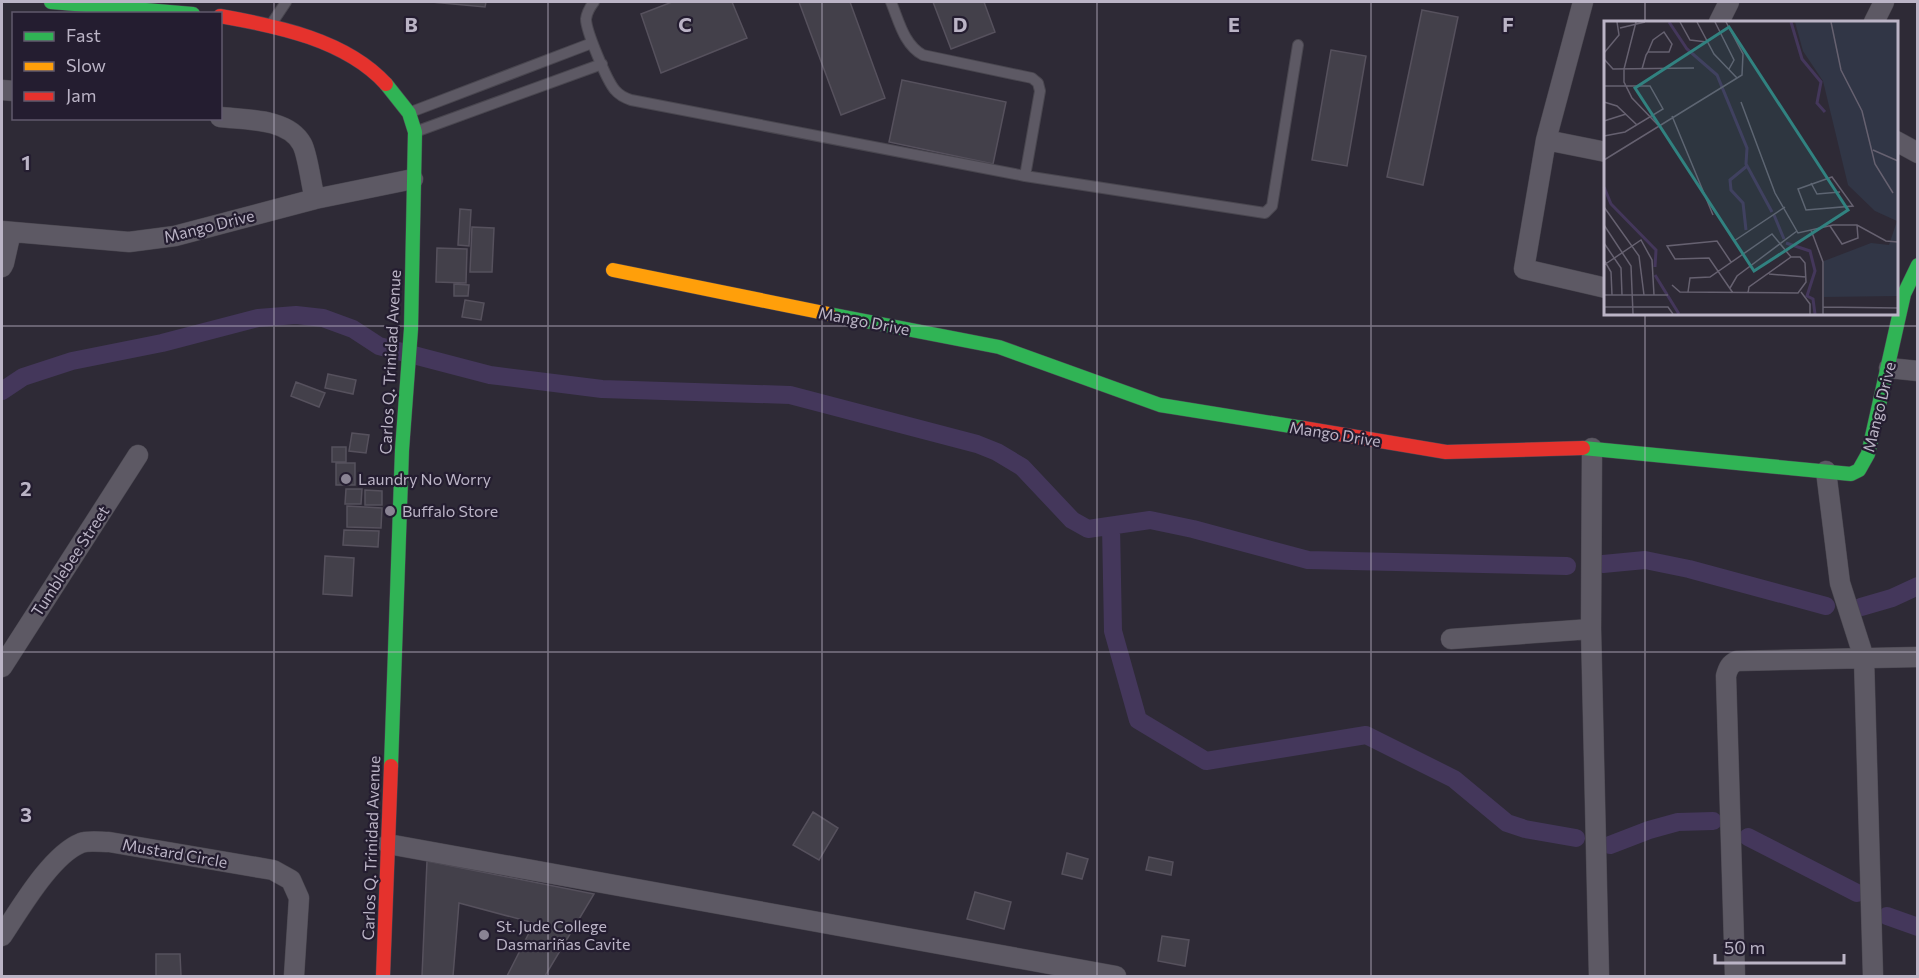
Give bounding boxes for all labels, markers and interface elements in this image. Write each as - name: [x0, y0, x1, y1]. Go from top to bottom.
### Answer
- legend: [12, 12, 222, 120]
- text: B: [404, 12, 418, 36]
- text: C: [678, 12, 692, 36]
- text: D: [953, 12, 967, 36]
- text: E: [1228, 12, 1240, 36]
- text: F: [1502, 12, 1514, 36]
- inset map: [1604, 21, 1898, 315]
- text: Fast: [66, 24, 101, 46]
- text: Slow: [66, 54, 106, 76]
- text: Jam: [66, 84, 96, 106]
- text: 1: [21, 150, 31, 174]
- street label: Mango Drive: [162, 205, 256, 246]
- street label: Carlos Q. Trinidad Avenue: [375, 269, 404, 455]
- street label: Mango Drive: [817, 302, 911, 339]
- street label: Mango Drive: [1858, 360, 1899, 454]
- street label: Mango Drive: [1288, 417, 1382, 450]
- place label: Laundry No Worry: [358, 469, 491, 488]
- marker: Laundry No Worry: [339, 472, 353, 486]
- text: 2: [20, 476, 32, 500]
- street label: Tumblebee Street: [27, 501, 113, 620]
- place label: Buffalo Store: [402, 501, 498, 520]
- marker: Buffalo Store: [383, 504, 397, 518]
- street label: Carlos Q. Trinidad Avenue: [358, 755, 383, 941]
- text: 3: [20, 802, 32, 826]
- street label: Mustard Circle: [121, 834, 229, 871]
- place label: St. Jude College Dasmariñas Cavite: [496, 916, 631, 953]
- scale bar: [1715, 927, 1844, 965]
- marker: St. Jude College Dasmariñas Cavite: [477, 928, 491, 942]
- text: 50 m: [1724, 936, 1765, 958]

